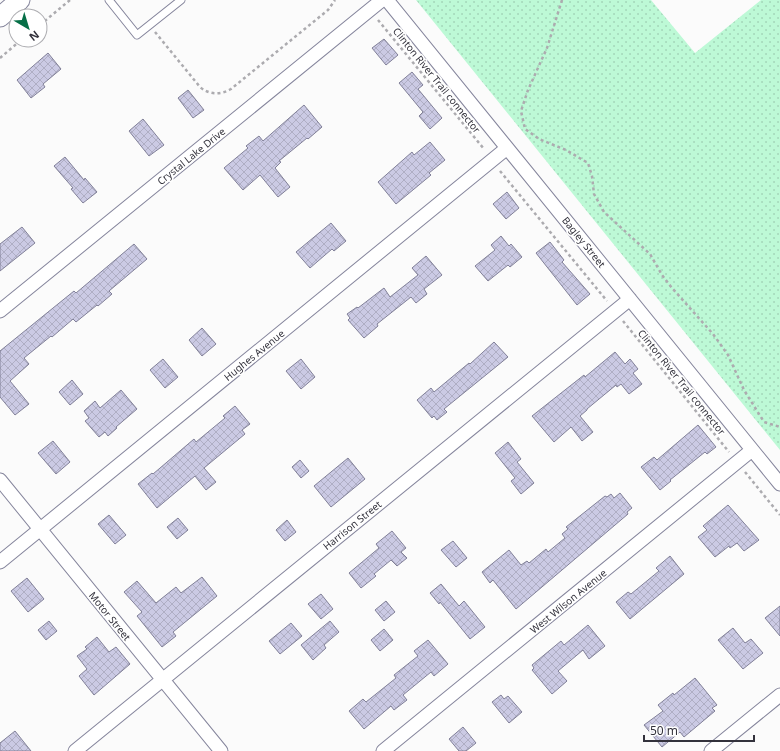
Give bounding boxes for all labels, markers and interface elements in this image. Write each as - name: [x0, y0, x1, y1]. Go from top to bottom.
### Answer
- north arrow: [8, 8, 48, 48]
- street label: Clinton River Trail connector: [390, 24, 484, 136]
- text: N: [26, 28, 43, 45]
- street label: Crystal Lake Drive: [154, 124, 228, 188]
- street label: Bagley Street: [559, 214, 609, 271]
- street label: Hughes Avenue: [221, 326, 287, 384]
- street label: Clinton River Trail connector: [635, 326, 729, 438]
- street label: Harrison Street: [320, 497, 384, 553]
- street label: West Wilson Avenue: [527, 565, 610, 636]
- street label: Motor Street: [86, 588, 134, 644]
- scale bar: [644, 717, 754, 743]
- text: 50 m: [650, 722, 678, 739]

